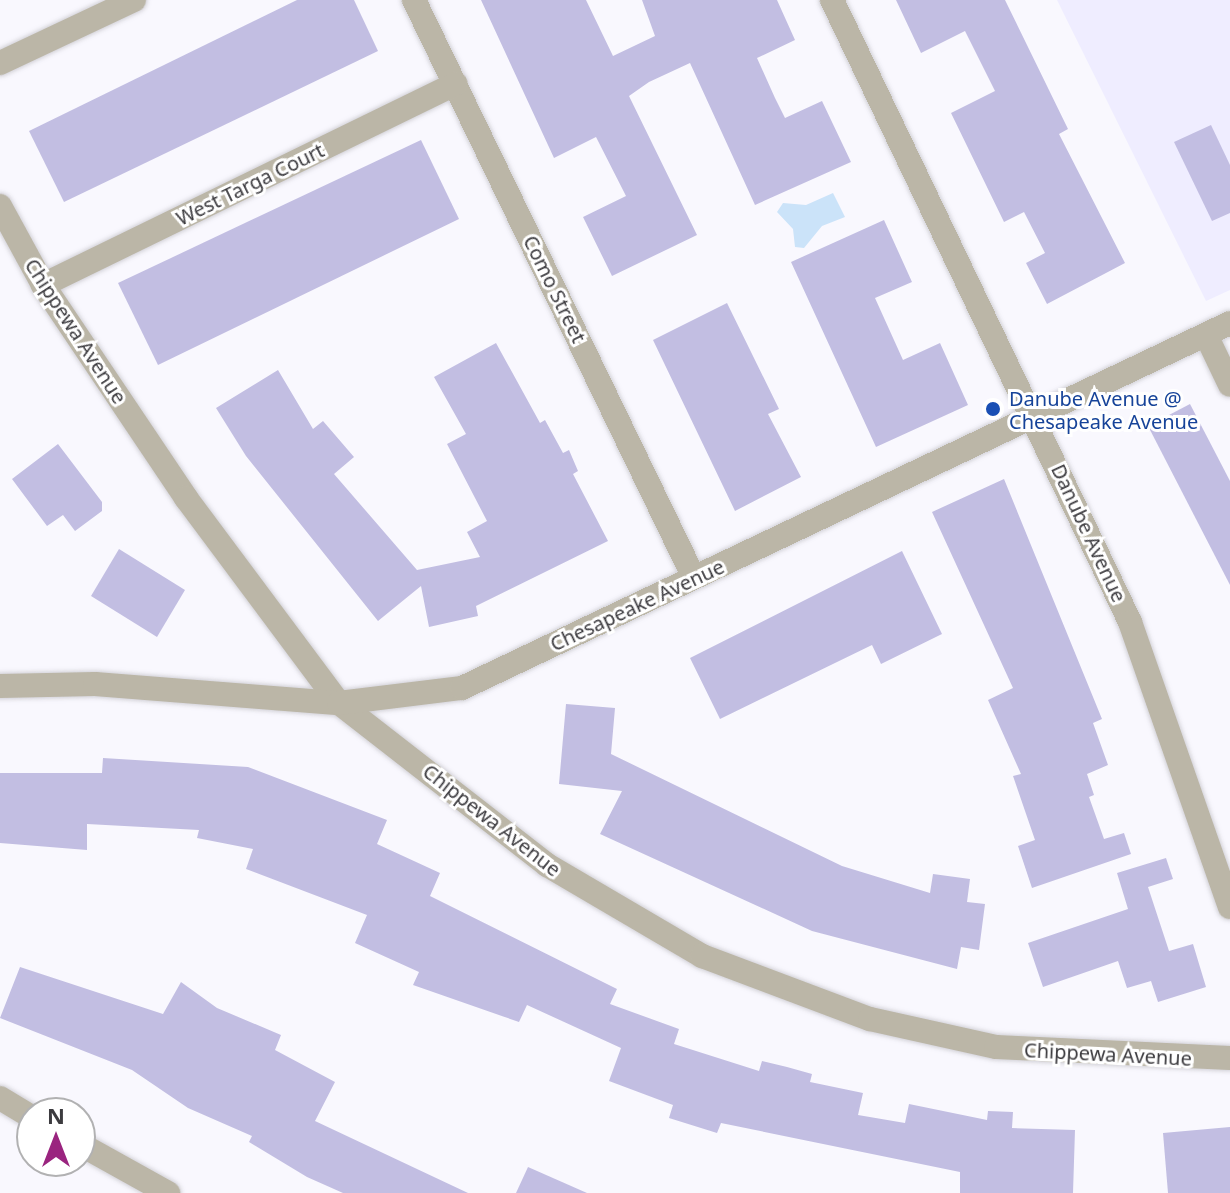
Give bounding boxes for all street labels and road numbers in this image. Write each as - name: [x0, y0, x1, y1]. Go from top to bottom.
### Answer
- street label: West Targa Court: [172, 138, 328, 230]
- street label: Como Street: [519, 231, 591, 347]
- street label: Chippewa Avenue: [20, 254, 132, 408]
- street label: Danube Avenue: [1047, 460, 1131, 606]
- street label: Chesapeake Avenue: [546, 554, 728, 656]
- street label: Chippewa Avenue: [418, 759, 566, 881]
- street label: Chippewa Avenue: [1023, 1038, 1193, 1070]

